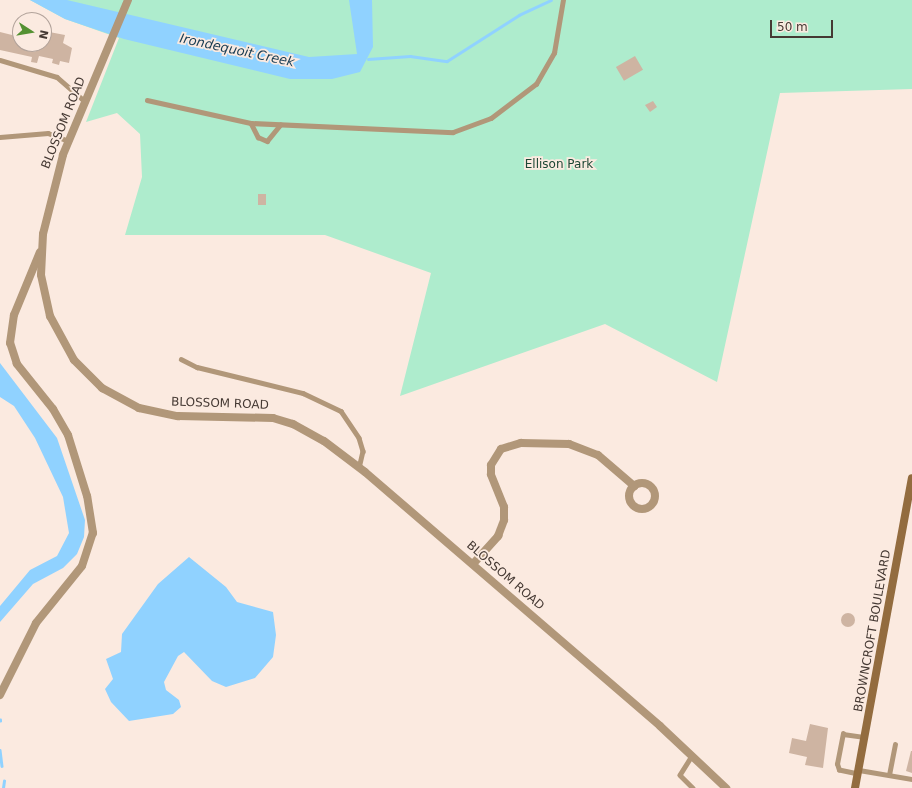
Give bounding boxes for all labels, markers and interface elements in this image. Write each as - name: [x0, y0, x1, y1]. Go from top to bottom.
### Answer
- north arrow: [12, 12, 52, 52]
- scale bar: [772, 12, 835, 38]
- text: 50 m: [777, 20, 808, 34]
- text: N: [36, 29, 51, 40]
- water label: Irondequoit Creek: [178, 31, 296, 71]
- street label: BLOSSOM ROAD: [39, 75, 89, 171]
- park label: Ellison Park: [525, 158, 593, 172]
- street label: BLOSSOM ROAD: [171, 395, 269, 413]
- street label: BLOSSOM ROAD: [463, 538, 547, 614]
- street label: BROWNCROFT BOULEVARD: [852, 549, 894, 713]

